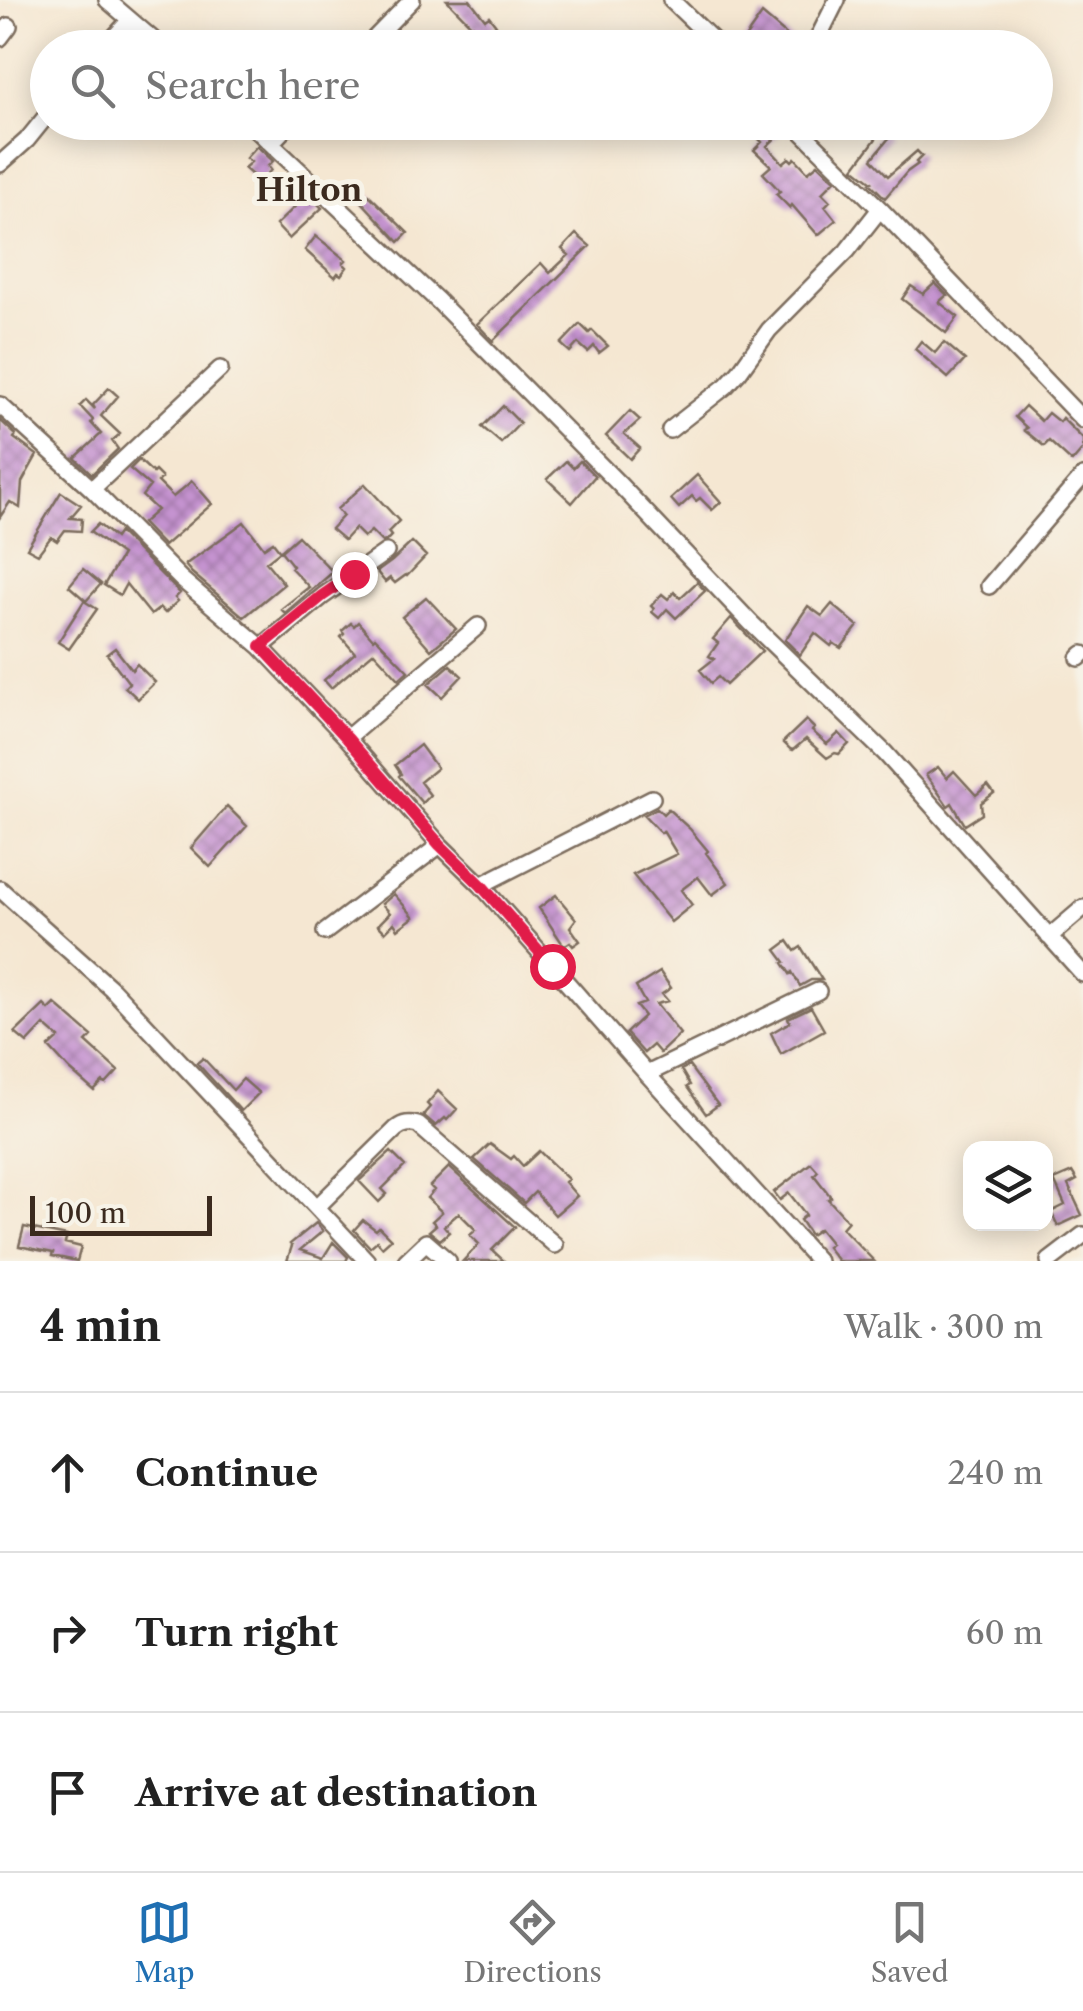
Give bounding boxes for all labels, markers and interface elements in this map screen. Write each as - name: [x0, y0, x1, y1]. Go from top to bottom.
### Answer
- search box: [30, 30, 1053, 140]
- icon: search: [65, 58, 120, 113]
- text: Search here: [145, 62, 360, 109]
- district label: Hilton: [255, 170, 363, 209]
- route end: [332, 552, 378, 598]
- route start: [530, 944, 576, 990]
- map controls: [963, 1141, 1053, 1231]
- button: layers: [963, 1141, 1053, 1231]
- scale bar: [30, 1191, 212, 1236]
- text: 100 m: [45, 1196, 126, 1230]
- text: 4 min: [40, 1300, 161, 1352]
- text: Walk · 300 m: [844, 1307, 1043, 1346]
- icon: ahead: [40, 1445, 95, 1500]
- text: Continue: [135, 1449, 318, 1496]
- text: 240 m: [947, 1453, 1043, 1492]
- icon: right: [40, 1605, 95, 1660]
- text: Turn right: [135, 1609, 338, 1656]
- text: 60 m: [966, 1613, 1043, 1652]
- icon: arrive: [40, 1765, 95, 1820]
- text: Arrive at destination: [135, 1769, 538, 1816]
- tab: Map: [134, 1895, 195, 1989]
- tab: Directions: [463, 1895, 602, 1989]
- tab: Saved: [871, 1895, 949, 1989]

